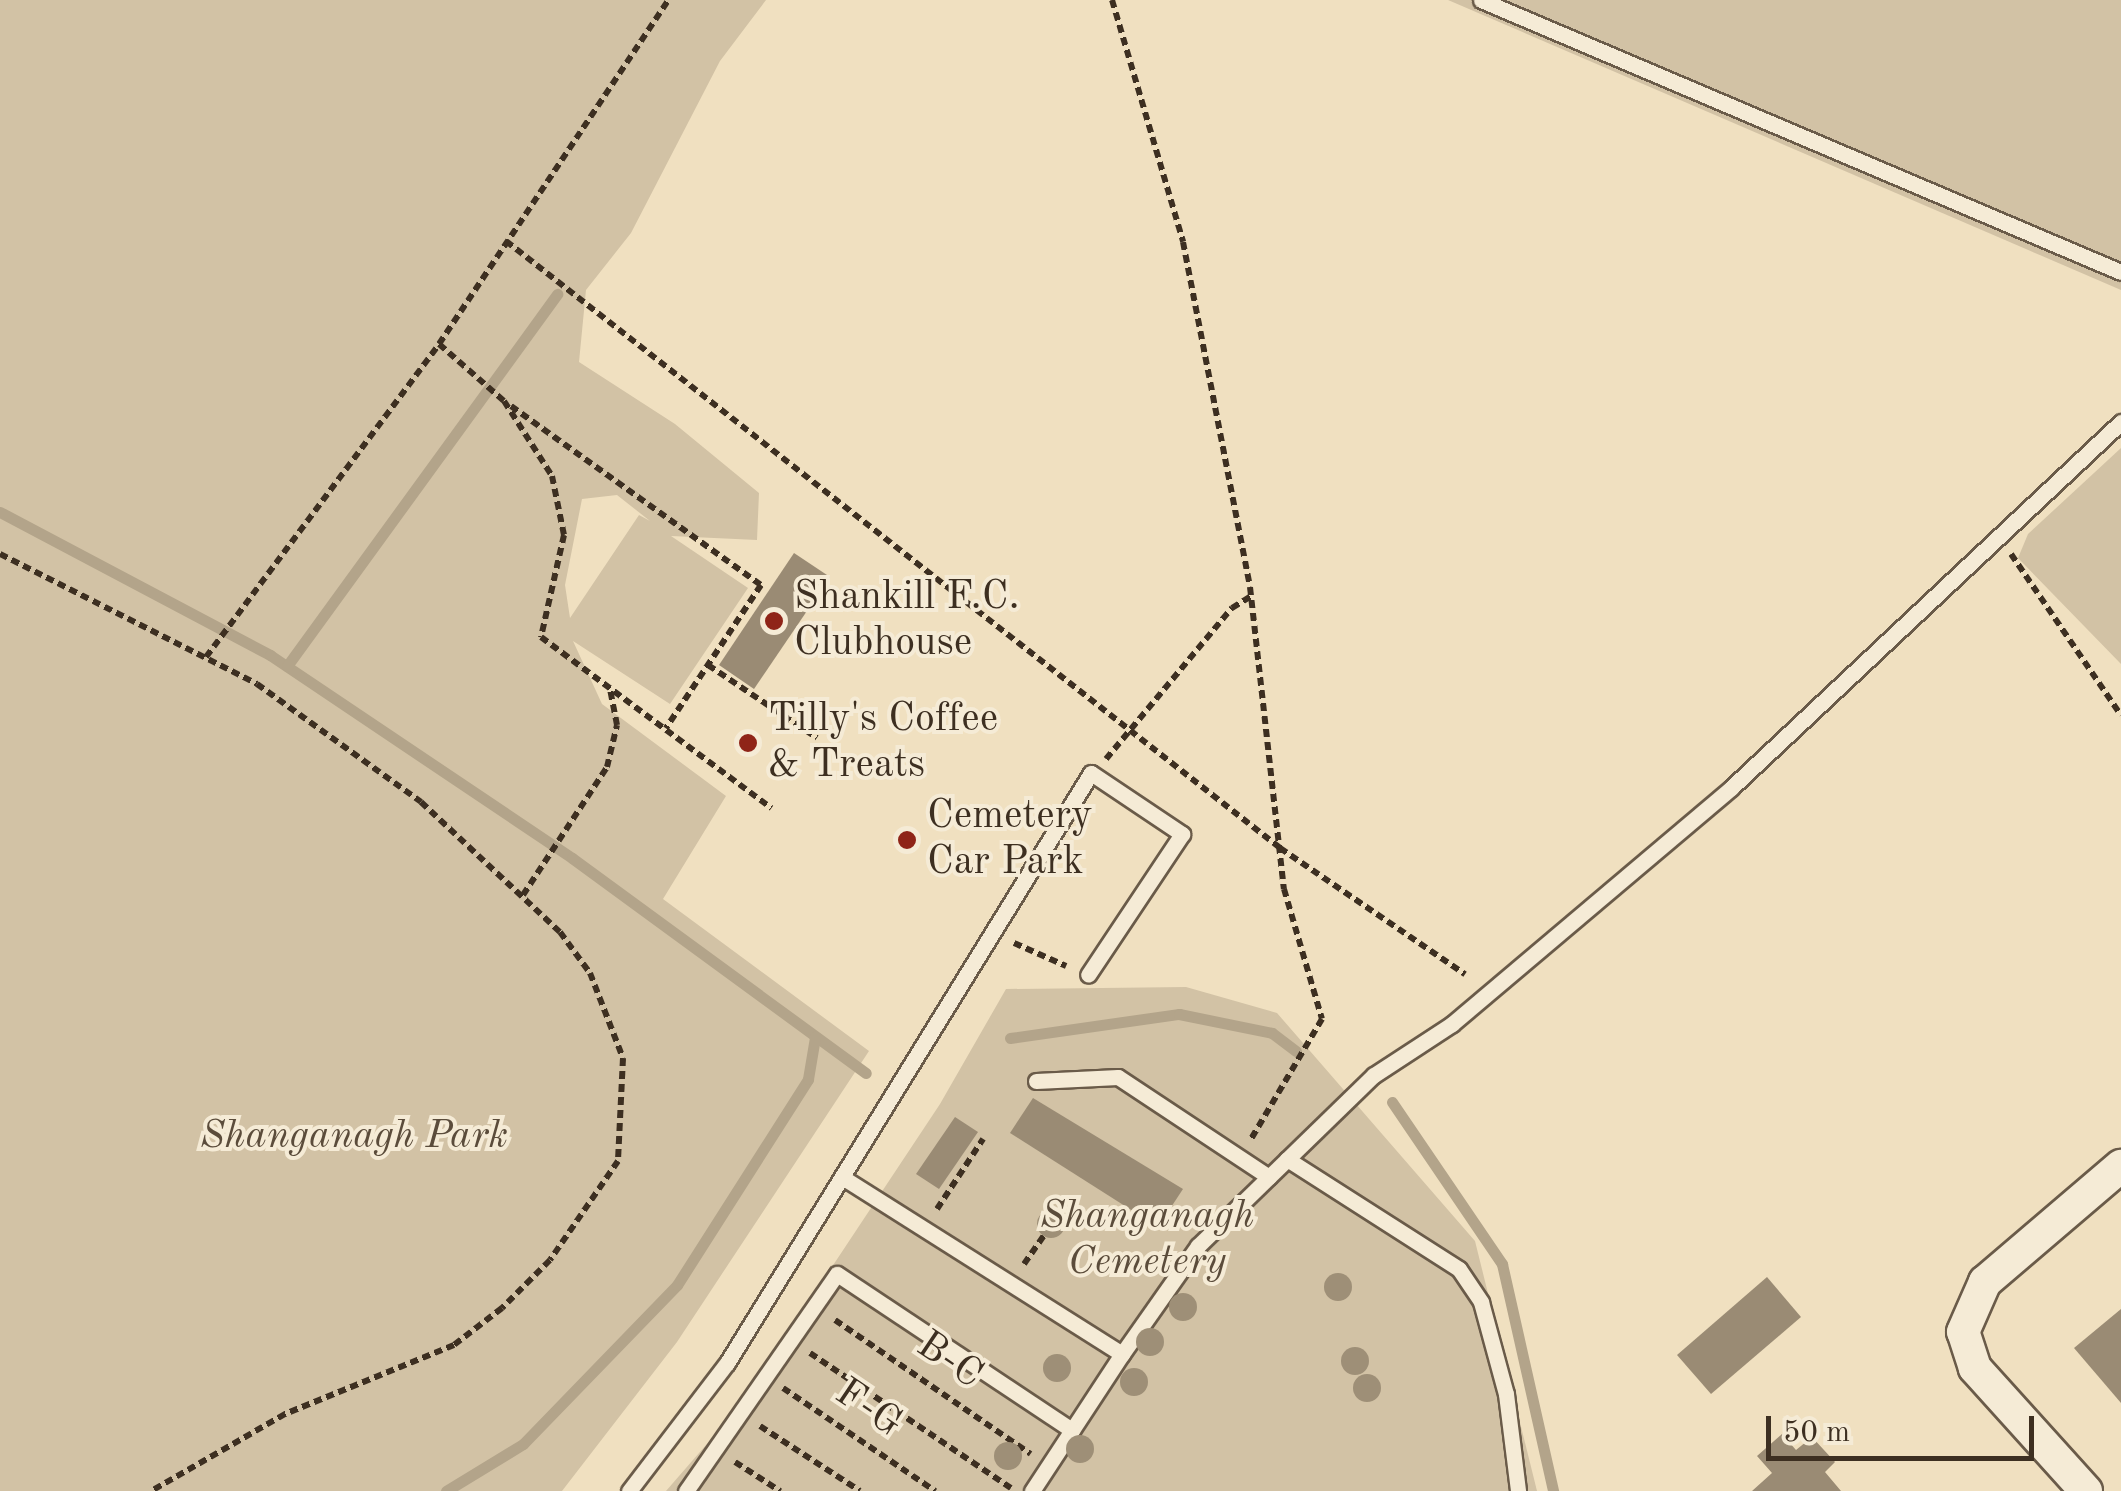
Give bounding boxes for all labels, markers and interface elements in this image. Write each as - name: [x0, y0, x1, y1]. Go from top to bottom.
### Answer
- place label: Shankill F.C. Clubhouse: [794, 574, 1020, 668]
- marker: Shankill F.C. Clubhouse: [763, 610, 785, 632]
- place label: Tilly's Coffee & Treats: [768, 696, 998, 790]
- marker: Tilly's Coffee & Treats: [737, 732, 759, 754]
- place label: Cemetery Car Park: [927, 793, 1092, 887]
- marker: Cemetery Car Park: [896, 829, 918, 851]
- park label: Shanganagh Park: [200, 1113, 508, 1161]
- park label: Shanganagh Cemetery: [1040, 1193, 1254, 1287]
- street label: B-C: [907, 1322, 991, 1400]
- street label: F-G: [825, 1369, 911, 1449]
- scale bar: [1771, 1396, 2038, 1458]
- text: 50 m: [1783, 1418, 1850, 1448]

